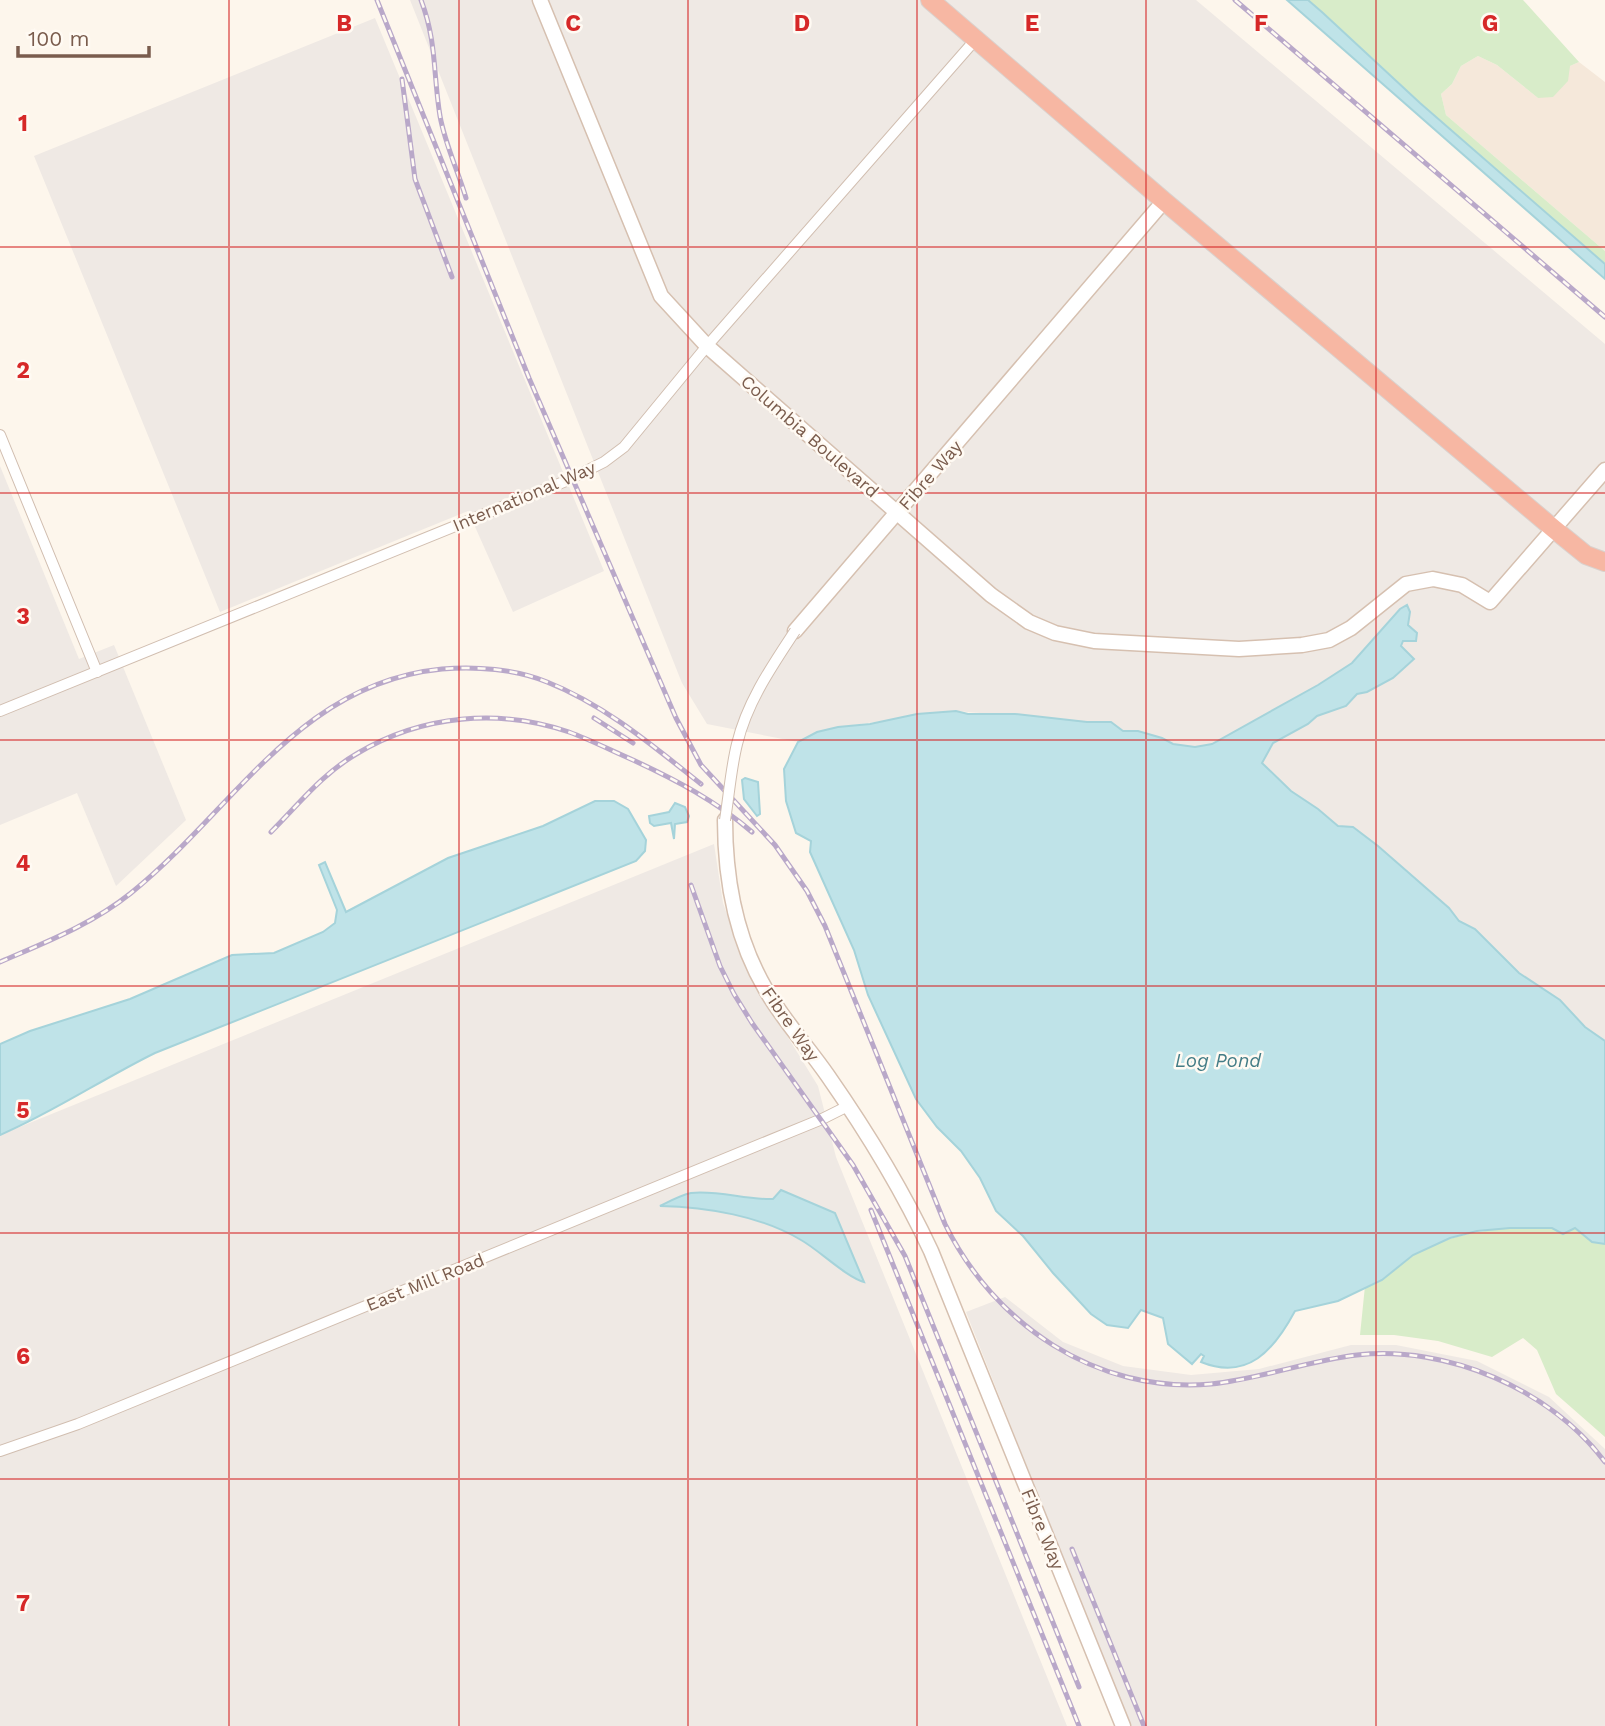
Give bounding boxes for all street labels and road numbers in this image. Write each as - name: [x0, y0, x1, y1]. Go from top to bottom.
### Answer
- street label: Columbia Boulevard: [737, 370, 883, 502]
- street label: Fibre Way: [894, 435, 967, 514]
- street label: International Way: [449, 456, 599, 536]
- street label: Fibre Way: [758, 983, 825, 1066]
- street label: East Mill Road: [363, 1249, 487, 1315]
- street label: Fibre Way: [1017, 1485, 1069, 1573]

